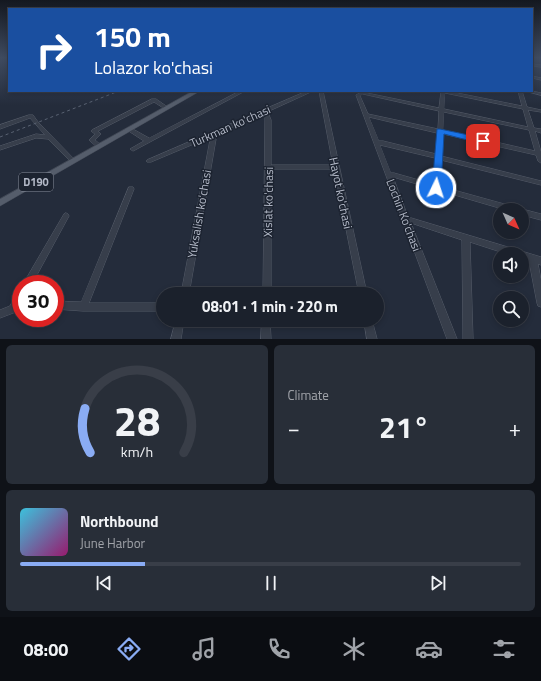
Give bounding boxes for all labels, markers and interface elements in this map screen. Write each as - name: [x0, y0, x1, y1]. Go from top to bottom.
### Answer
- text: 150 m: [94, 15, 171, 58]
- icon: right: [28, 24, 80, 76]
- text: Lolazor ko'chasi: [94, 54, 213, 81]
- street label: Turkman ko'chasi: [187, 100, 273, 152]
- pin: [466, 124, 500, 158]
- icon: arrive: [472, 130, 494, 152]
- street label: Hayot ko'chasi: [324, 155, 358, 231]
- street label: Xislat ko'chasi: [258, 167, 278, 237]
- position arrow: [415, 167, 457, 209]
- street label: Yuksalish ko'chasi: [182, 168, 216, 260]
- road number: D190: [19, 173, 53, 191]
- street label: Lochin Ko'chasi: [381, 176, 427, 254]
- north arrow: [493, 203, 529, 239]
- map controls: [493, 203, 529, 327]
- button: sound: [493, 247, 529, 283]
- speed limit sign: 30: [12, 275, 64, 327]
- button: search: [493, 291, 529, 327]
- text: 08:01 · 1 min · 220 m: [202, 295, 338, 318]
- text: Climate: [288, 385, 329, 405]
- text: 28: [113, 388, 160, 451]
- text: 21°: [379, 404, 429, 450]
- text: −: [288, 411, 300, 445]
- text: +: [509, 411, 521, 445]
- text: km/h: [121, 440, 153, 462]
- text: Northbound: [80, 510, 159, 533]
- text: June Harbor: [80, 533, 145, 553]
- icon: previous: [93, 572, 115, 594]
- icon: pause: [260, 572, 282, 594]
- icon: next: [427, 572, 449, 594]
- icon: directions: [115, 635, 143, 663]
- icon: music: [190, 635, 218, 663]
- icon: phone: [265, 635, 293, 663]
- icon: climate: [340, 635, 368, 663]
- icon: car: [415, 635, 443, 663]
- icon: filters: [490, 635, 518, 663]
- text: 08:00: [23, 636, 68, 663]

